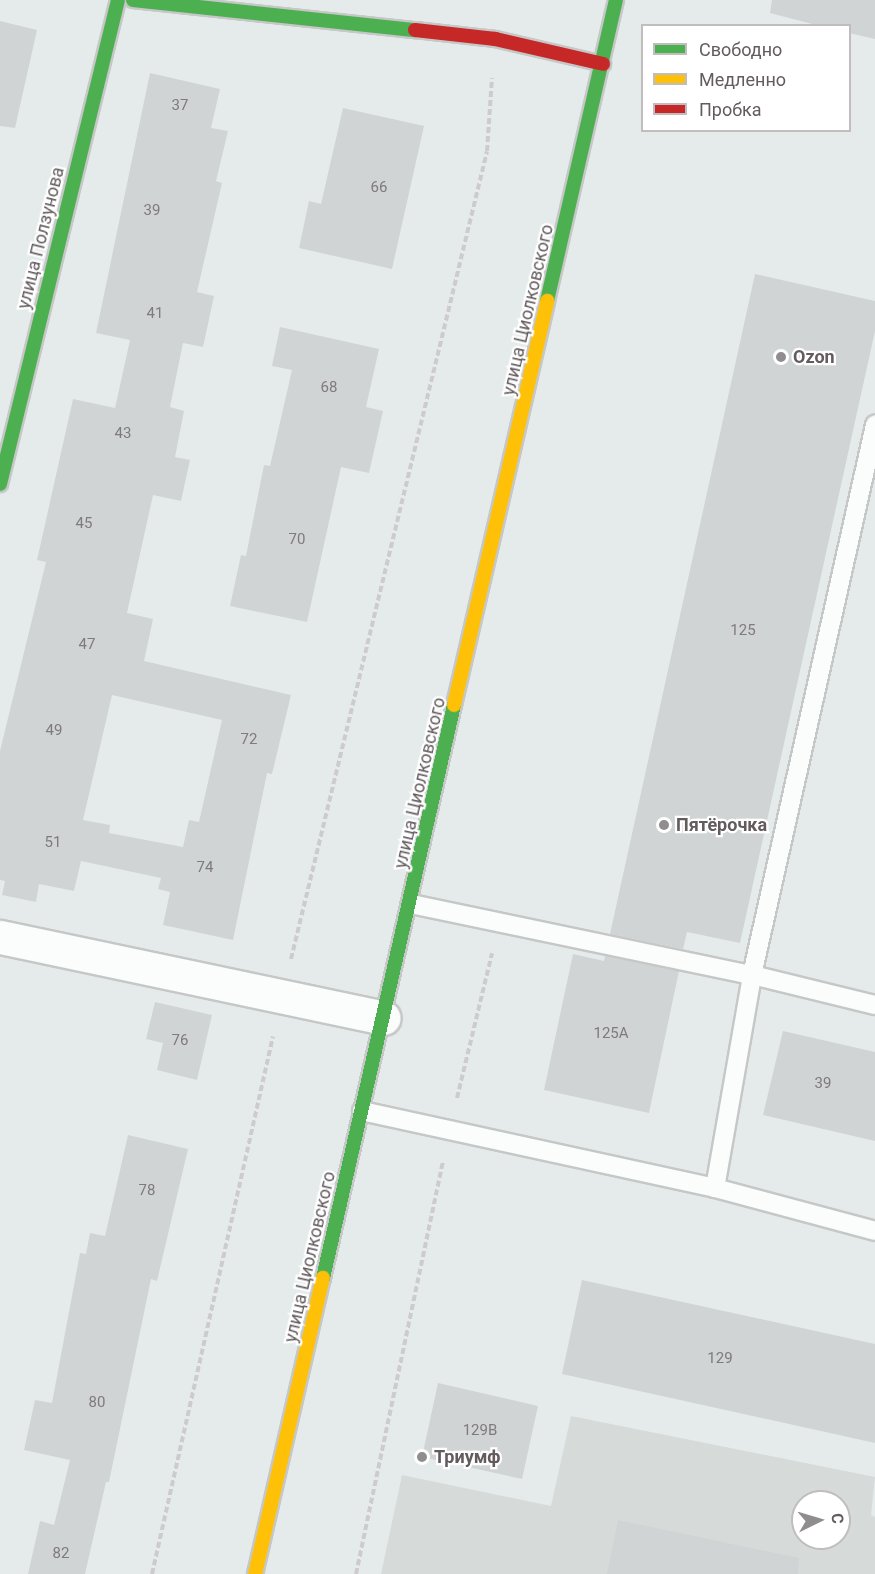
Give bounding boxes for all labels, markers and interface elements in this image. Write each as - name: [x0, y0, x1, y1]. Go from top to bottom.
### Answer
- legend: [641, 24, 851, 132]
- text: Свободно: [699, 39, 782, 60]
- text: Медленно: [699, 69, 786, 90]
- house number: 37: [172, 97, 188, 115]
- text: Пробка: [699, 99, 762, 120]
- street label: улица Ползунова: [13, 165, 69, 311]
- house number: 66: [371, 179, 387, 197]
- house number: 39: [144, 202, 160, 220]
- street label: улица Циолковского: [498, 222, 558, 398]
- house number: 41: [147, 305, 163, 323]
- place label: Ozon: [793, 346, 835, 368]
- marker: Ozon: [774, 350, 788, 364]
- house number: 68: [321, 379, 337, 397]
- house number: 43: [115, 425, 131, 443]
- house number: 45: [76, 515, 92, 533]
- house number: 70: [289, 531, 305, 549]
- house number: 125: [730, 622, 756, 640]
- house number: 47: [79, 636, 95, 654]
- street label: улица Циолковского: [390, 695, 450, 871]
- house number: 49: [46, 722, 62, 740]
- house number: 72: [241, 731, 257, 749]
- place label: Пятёрочка: [676, 814, 767, 836]
- marker: Пятёрочка: [657, 818, 671, 832]
- house number: 51: [45, 834, 61, 852]
- house number: 74: [197, 859, 213, 877]
- house number: 125А: [593, 1025, 629, 1043]
- house number: 76: [172, 1032, 188, 1050]
- house number: 39: [815, 1075, 831, 1093]
- street label: улица Циолковского: [280, 1169, 340, 1345]
- house number: 78: [139, 1182, 155, 1200]
- house number: 129: [707, 1350, 733, 1368]
- house number: 80: [89, 1394, 105, 1412]
- house number: 129В: [463, 1422, 497, 1440]
- place label: Триумф: [434, 1446, 501, 1468]
- marker: Триумф: [415, 1450, 429, 1464]
- north arrow: [791, 1490, 851, 1550]
- text: С: [828, 1513, 847, 1525]
- house number: 82: [53, 1545, 69, 1563]

